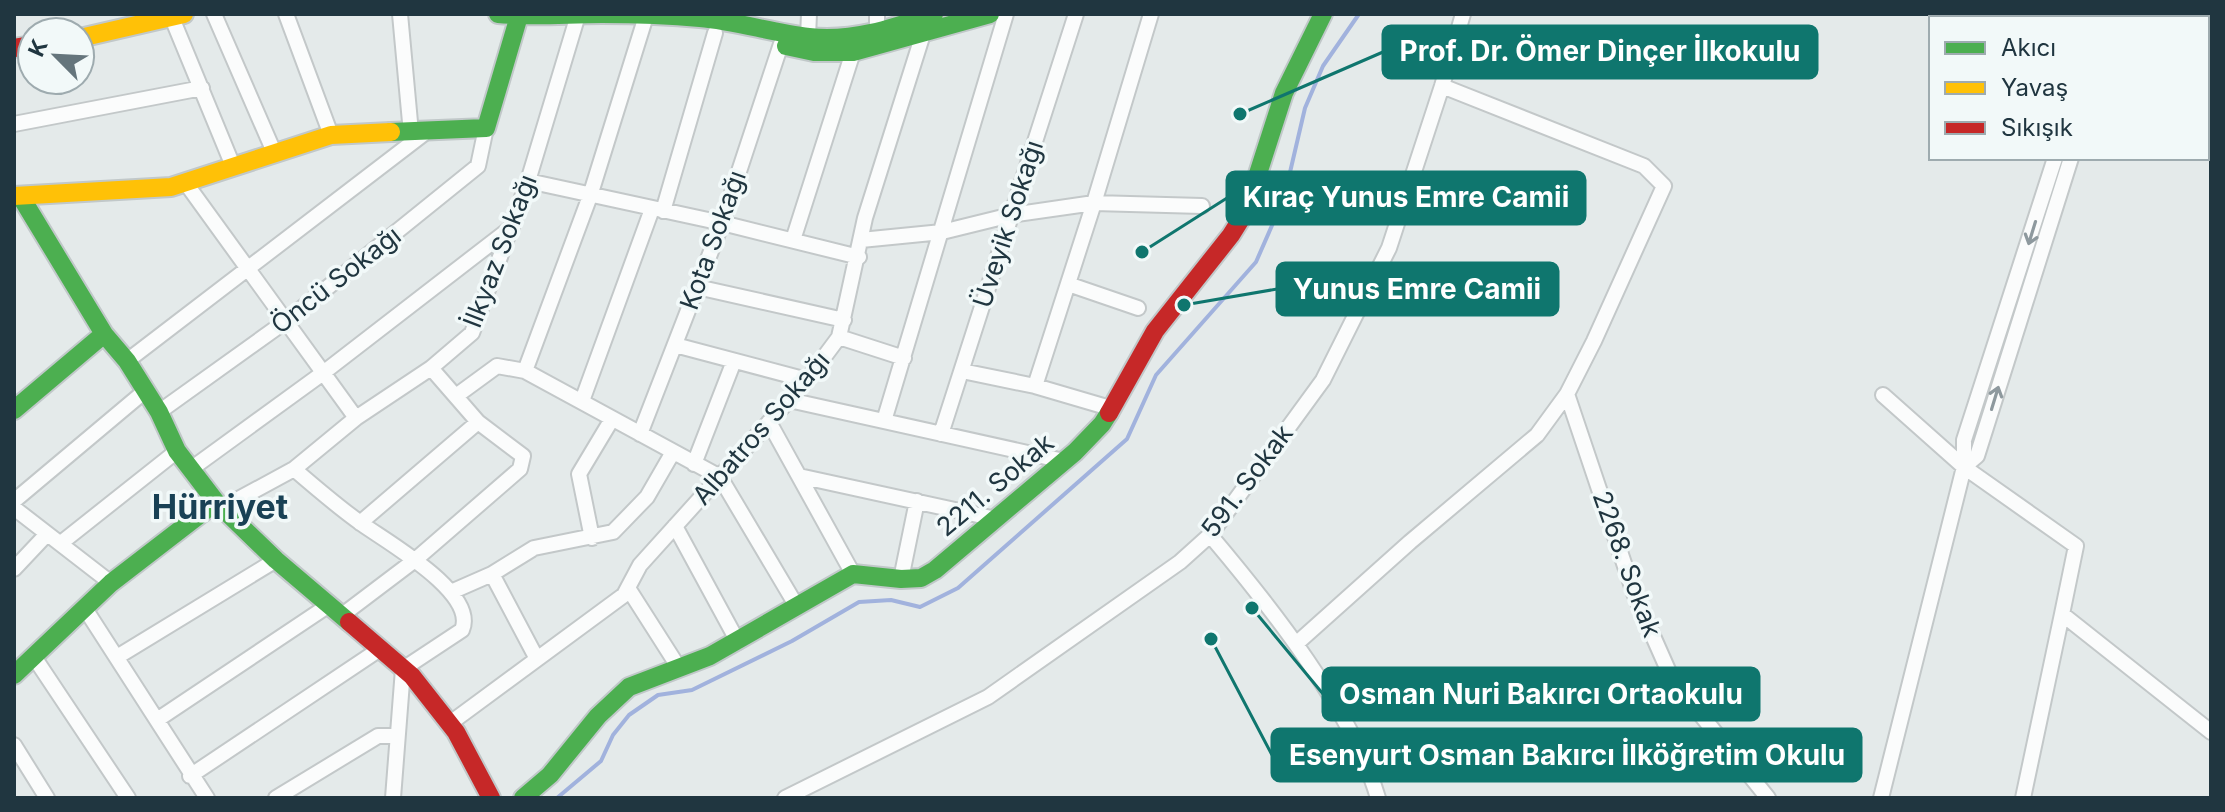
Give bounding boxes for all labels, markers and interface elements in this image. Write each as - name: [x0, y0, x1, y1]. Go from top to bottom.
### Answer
- north arrow: [16, 16, 96, 96]
- legend: [1929, 16, 2209, 160]
- callout: Prof. Dr. Ömer Dinçer İlkokulu: [1383, 26, 1817, 78]
- text: Prof. Dr. Ömer Dinçer İlkokulu: [1400, 33, 1800, 68]
- text: Akıcı: [2001, 33, 2056, 62]
- text: K: [23, 35, 53, 60]
- text: Yavaş: [2001, 73, 2068, 102]
- text: Sıkışık: [2001, 113, 2073, 142]
- street label: Üveyik Sokağı: [966, 136, 1049, 311]
- street label: Kota Sokağı: [673, 166, 752, 314]
- street label: İlkyaz Sokağı: [456, 170, 543, 332]
- callout: Kıraç Yunus Emre Camii: [1227, 172, 1585, 224]
- text: Kıraç Yunus Emre Camii: [1243, 180, 1569, 214]
- street label: Öncü Sokağı: [265, 219, 407, 340]
- one-way arrow: [2024, 219, 2039, 245]
- callout: Yunus Emre Camii: [1277, 263, 1558, 315]
- text: Yunus Emre Camii: [1293, 272, 1541, 306]
- street label: Albatros Sokağı: [686, 345, 836, 511]
- one-way arrow: [1989, 386, 2003, 411]
- street label: 591. Sokak: [1194, 418, 1299, 543]
- street label: 2211. Sokak: [930, 427, 1059, 542]
- district label: Hürriyet: [152, 486, 288, 527]
- street label: 2268. Sokak: [1587, 486, 1668, 641]
- callout: Osman Nuri Bakırcı Ortaokulu: [1323, 668, 1759, 720]
- text: Osman Nuri Bakırcı Ortaokulu: [1339, 677, 1743, 711]
- callout: Esenyurt Osman Bakırcı İlköğretim Okulu: [1272, 729, 1861, 781]
- text: Esenyurt Osman Bakırcı İlköğretim Okulu: [1289, 737, 1845, 772]

